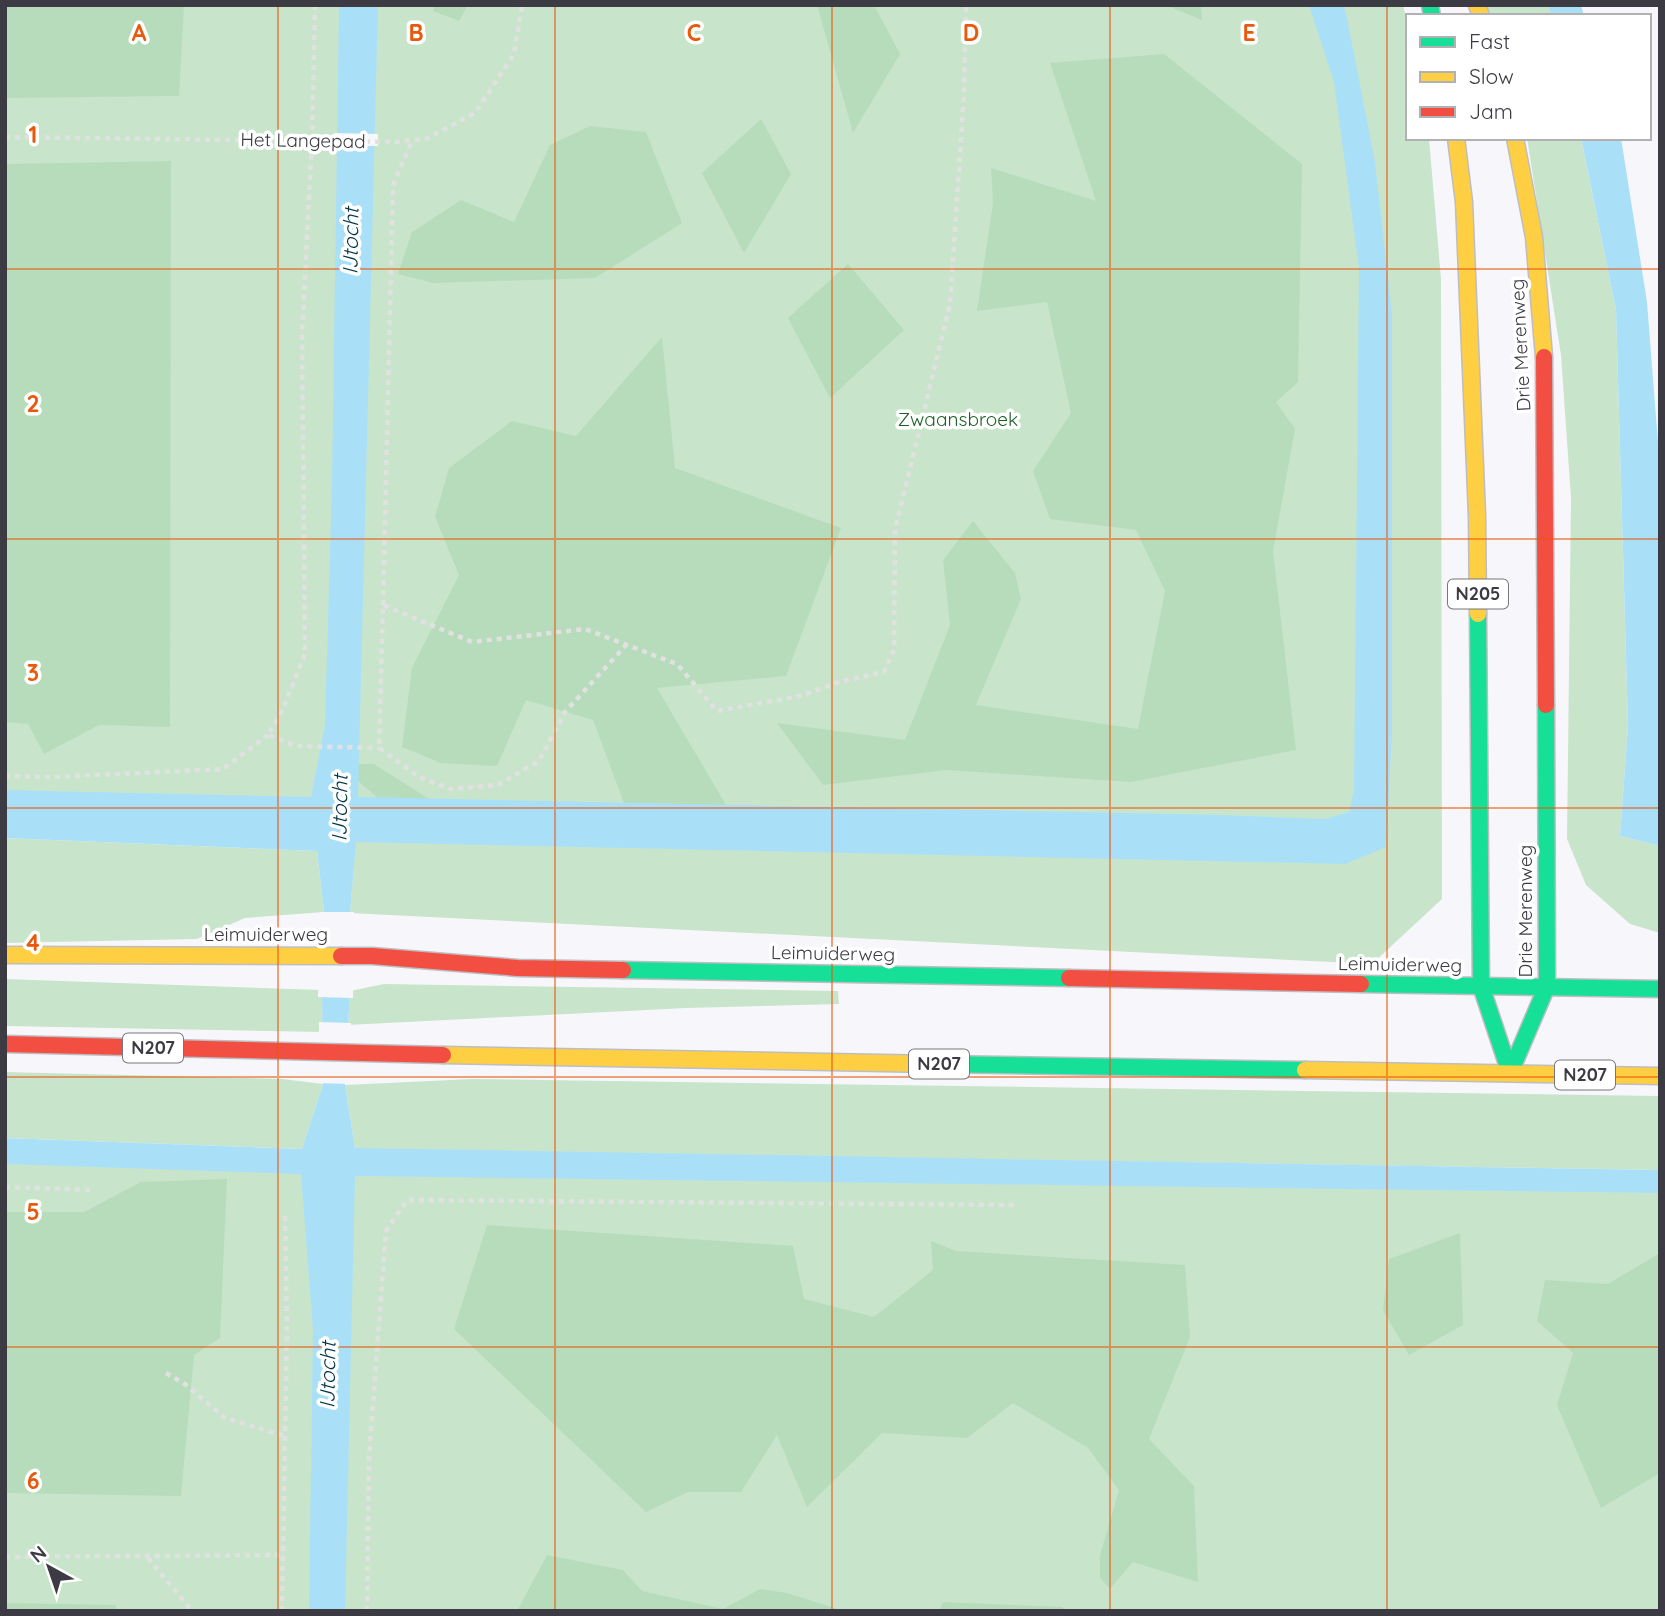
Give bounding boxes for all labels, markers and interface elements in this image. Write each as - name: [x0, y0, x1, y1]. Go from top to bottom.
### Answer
- legend: [1406, 14, 1651, 140]
- text: A: [132, 18, 147, 47]
- text: B: [408, 18, 424, 47]
- text: C: [687, 18, 701, 47]
- text: D: [963, 18, 979, 47]
- text: E: [1242, 18, 1256, 47]
- text: Fast: [1469, 28, 1510, 54]
- text: Slow: [1469, 63, 1514, 89]
- text: Jam: [1469, 98, 1513, 124]
- text: 1: [29, 120, 37, 149]
- street label: Het Langepad: [240, 127, 366, 153]
- water label: IJtocht: [336, 204, 364, 275]
- street label: Drie Merenweg: [1505, 278, 1535, 412]
- text: 2: [26, 389, 40, 418]
- park label: Zwaansbroek: [898, 407, 1018, 431]
- road number: N205: [1448, 580, 1508, 608]
- text: 3: [27, 658, 39, 687]
- water label: IJtocht: [325, 771, 353, 842]
- street label: Drie Merenweg: [1513, 845, 1537, 977]
- street label: Leimuiderweg: [204, 922, 328, 946]
- text: 4: [26, 928, 40, 957]
- street label: Leimuiderweg: [771, 940, 895, 966]
- street label: Leimuiderweg: [1338, 951, 1462, 977]
- road number: N207: [123, 1034, 183, 1063]
- road number: N207: [909, 1050, 969, 1078]
- road number: N207: [1555, 1060, 1615, 1090]
- text: 5: [26, 1197, 40, 1226]
- water label: IJtocht: [313, 1338, 341, 1409]
- text: 6: [27, 1466, 39, 1495]
- north arrow: [14, 1532, 84, 1602]
- text: N: [25, 1540, 51, 1568]

